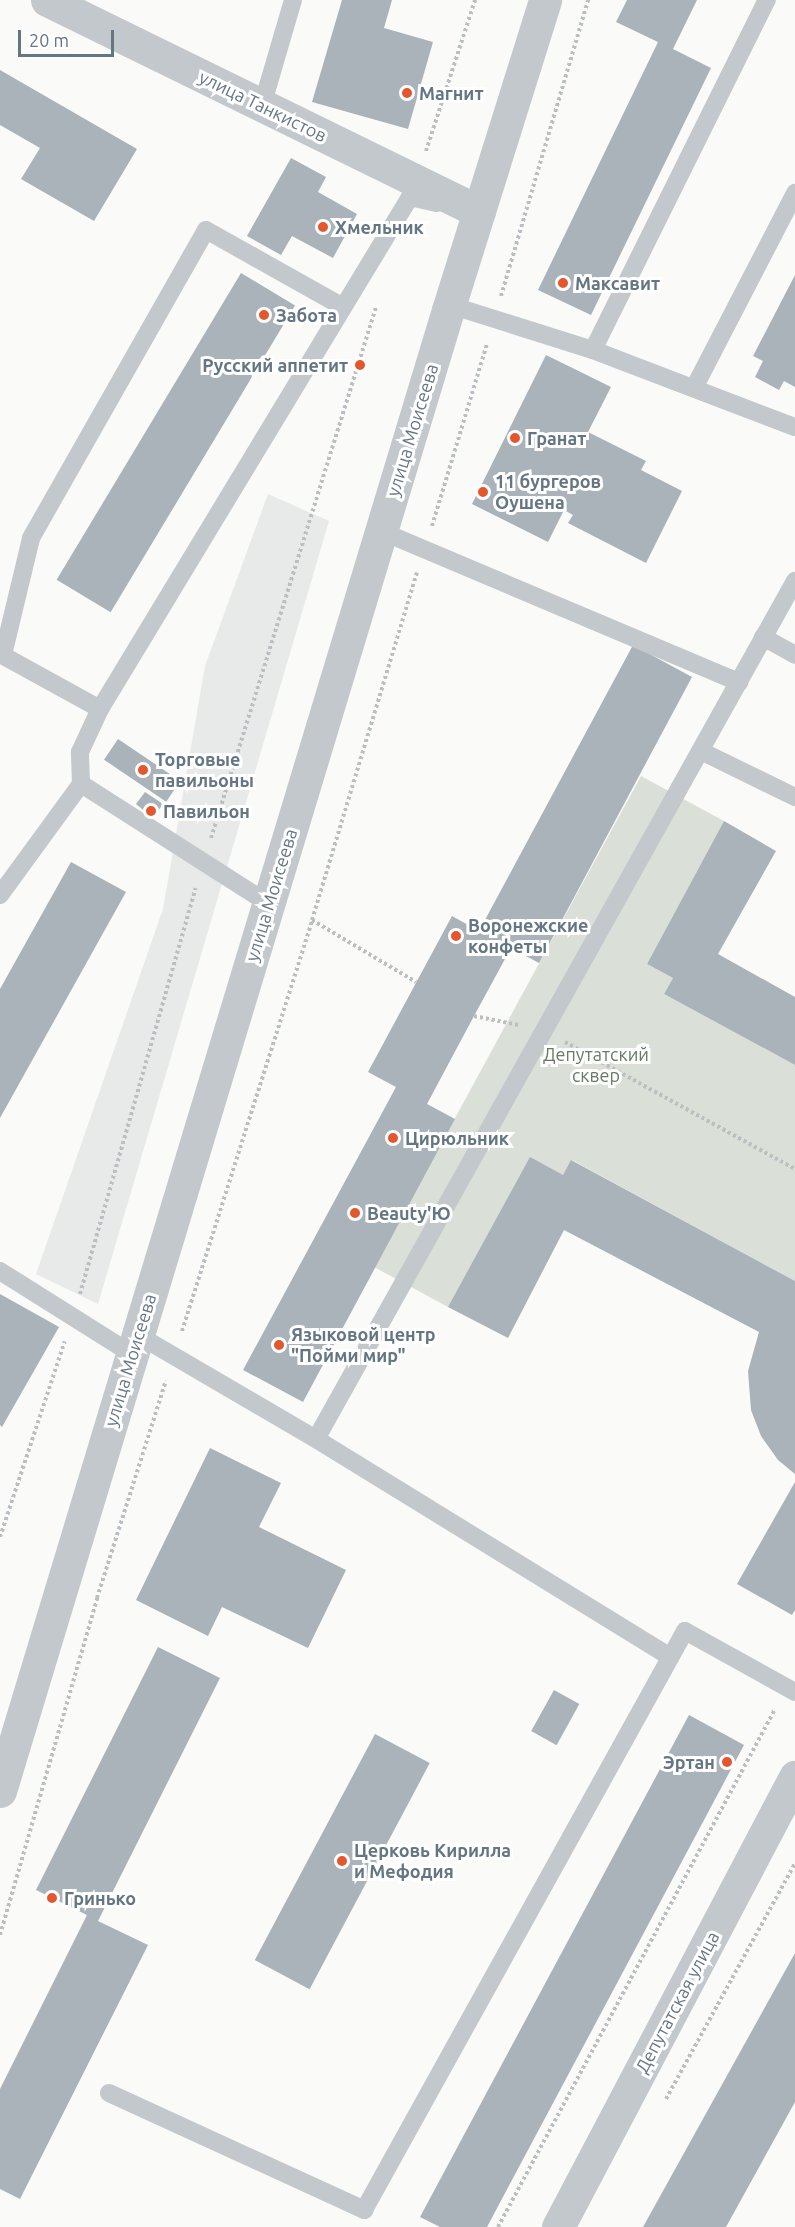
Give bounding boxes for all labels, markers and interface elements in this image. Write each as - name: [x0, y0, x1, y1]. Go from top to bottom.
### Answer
- scale bar: [21, 18, 117, 56]
- text: 20 m: [29, 30, 69, 50]
- street label: улица Танкистов: [196, 66, 330, 146]
- place label: Магнит: [419, 82, 483, 104]
- marker: Магнит: [400, 86, 414, 100]
- place label: Хмельник: [335, 216, 424, 238]
- marker: Хмельник: [316, 220, 330, 234]
- place label: Максавит: [575, 272, 660, 294]
- marker: Максавит: [556, 276, 570, 290]
- place label: Забота: [276, 304, 337, 326]
- marker: Забота: [257, 308, 271, 322]
- place label: Русский аппетит: [202, 354, 348, 376]
- marker: Русский аппетит: [353, 358, 367, 372]
- street label: улица Моисеева: [382, 361, 442, 499]
- place label: Гранат: [527, 427, 586, 449]
- marker: Гранат: [508, 431, 522, 445]
- place label: 11 бургеров Оушена: [495, 471, 601, 514]
- marker: 11 бургеров Оушена: [476, 485, 490, 499]
- place label: Торговые павильоны: [155, 749, 254, 792]
- marker: Торговые павильоны: [136, 763, 150, 777]
- place label: Павильон: [163, 800, 250, 822]
- marker: Павильон: [144, 804, 158, 818]
- street label: улица Моисеева: [241, 826, 301, 964]
- place label: Воронежские конфеты: [468, 915, 588, 958]
- marker: Воронежские конфеты: [449, 929, 463, 943]
- park label: Депутатский сквер: [543, 1044, 649, 1086]
- place label: Цирюльник: [405, 1127, 509, 1149]
- marker: Цирюльник: [386, 1131, 400, 1145]
- place label: Beauty'Ю: [367, 1202, 451, 1224]
- marker: Beauty'Ю: [348, 1206, 362, 1220]
- street label: улица Моисеева: [100, 1291, 160, 1429]
- place label: Языковой центр "Пойми мир": [291, 1324, 436, 1366]
- marker: Языковой центр "Пойми мир": [272, 1338, 286, 1352]
- place label: Эртан: [663, 1751, 715, 1773]
- marker: Эртан: [720, 1755, 734, 1769]
- place label: Церковь Кирилла и Мефодия: [354, 1840, 511, 1882]
- marker: Церковь Кирилла и Мефодия: [335, 1854, 349, 1868]
- place label: Гринько: [64, 1887, 136, 1909]
- marker: Гринько: [45, 1891, 59, 1905]
- street label: Депутатская улица: [631, 1928, 723, 2076]

